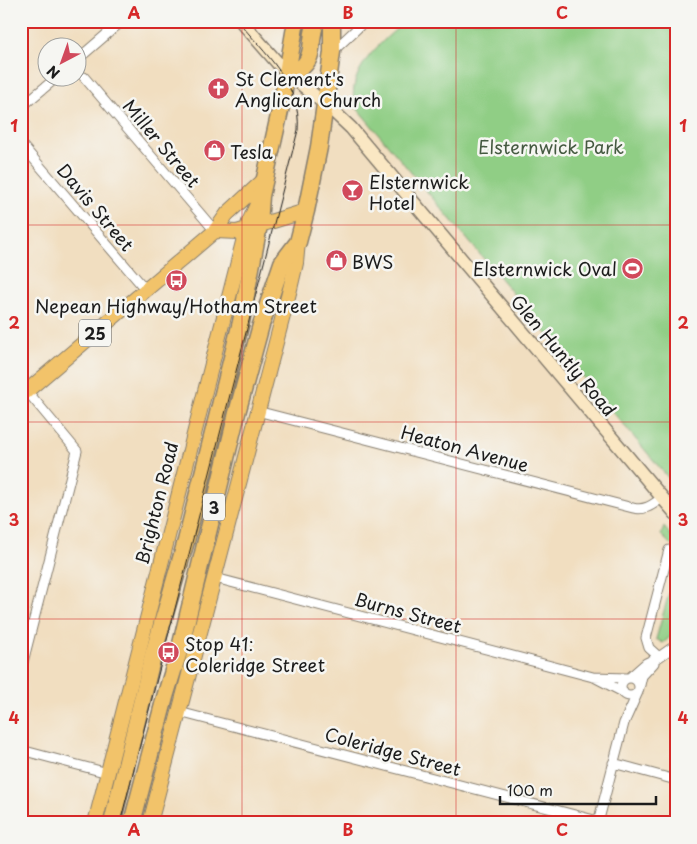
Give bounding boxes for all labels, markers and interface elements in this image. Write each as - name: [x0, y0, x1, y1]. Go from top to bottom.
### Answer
- text: A: [128, 0, 141, 24]
- text: B: [343, 0, 354, 24]
- text: C: [556, 0, 568, 24]
- north arrow: [38, 38, 88, 88]
- text: N: [42, 61, 64, 84]
- place label: St Clement's Anglican Church: [235, 65, 381, 113]
- church icon: St Clement's Anglican Church: [207, 76, 231, 100]
- street label: Miller Street: [117, 93, 207, 193]
- text: 1: [10, 113, 18, 137]
- text: 1: [679, 113, 687, 137]
- park label: Elsternwick Park: [478, 133, 624, 160]
- place label: Tesla: [230, 138, 274, 165]
- shop icon: Tesla: [202, 139, 226, 163]
- street label: Davis Street: [51, 157, 141, 257]
- place label: Elsternwick Hotel: [369, 168, 469, 216]
- bar icon: Elsternwick Hotel: [341, 179, 365, 203]
- place label: BWS: [352, 248, 393, 275]
- shop icon: BWS: [324, 249, 348, 273]
- place label: Elsternwick Oval: [473, 255, 617, 282]
- sports icon: Elsternwick Oval: [621, 256, 645, 280]
- bus stop icon: Nepean Highway/Hotham Street: [164, 268, 188, 292]
- street label: Glen Huntly Road: [505, 288, 623, 422]
- place label: Nepean Highway/Hotham Street: [35, 292, 317, 319]
- text: 2: [8, 310, 20, 334]
- text: 2: [677, 310, 689, 334]
- road number: 25: [79, 319, 111, 346]
- street label: Heaton Avenue: [398, 418, 532, 478]
- street label: Brighton Road: [128, 439, 184, 567]
- road number: 3: [203, 494, 225, 520]
- text: 3: [9, 507, 19, 531]
- text: 3: [678, 507, 688, 531]
- street label: Burns Street: [351, 585, 465, 639]
- place label: Stop 41: Coleridge Street: [185, 630, 325, 678]
- bus stop icon: Stop 41: Coleridge Street: [157, 641, 181, 665]
- text: 4: [9, 705, 20, 729]
- text: 4: [678, 705, 689, 729]
- street label: Coleridge Street: [322, 720, 464, 782]
- scale bar: [500, 774, 656, 806]
- text: 100 m: [507, 778, 553, 801]
- text: A: [128, 817, 141, 841]
- text: B: [343, 817, 354, 841]
- text: C: [556, 817, 568, 841]

